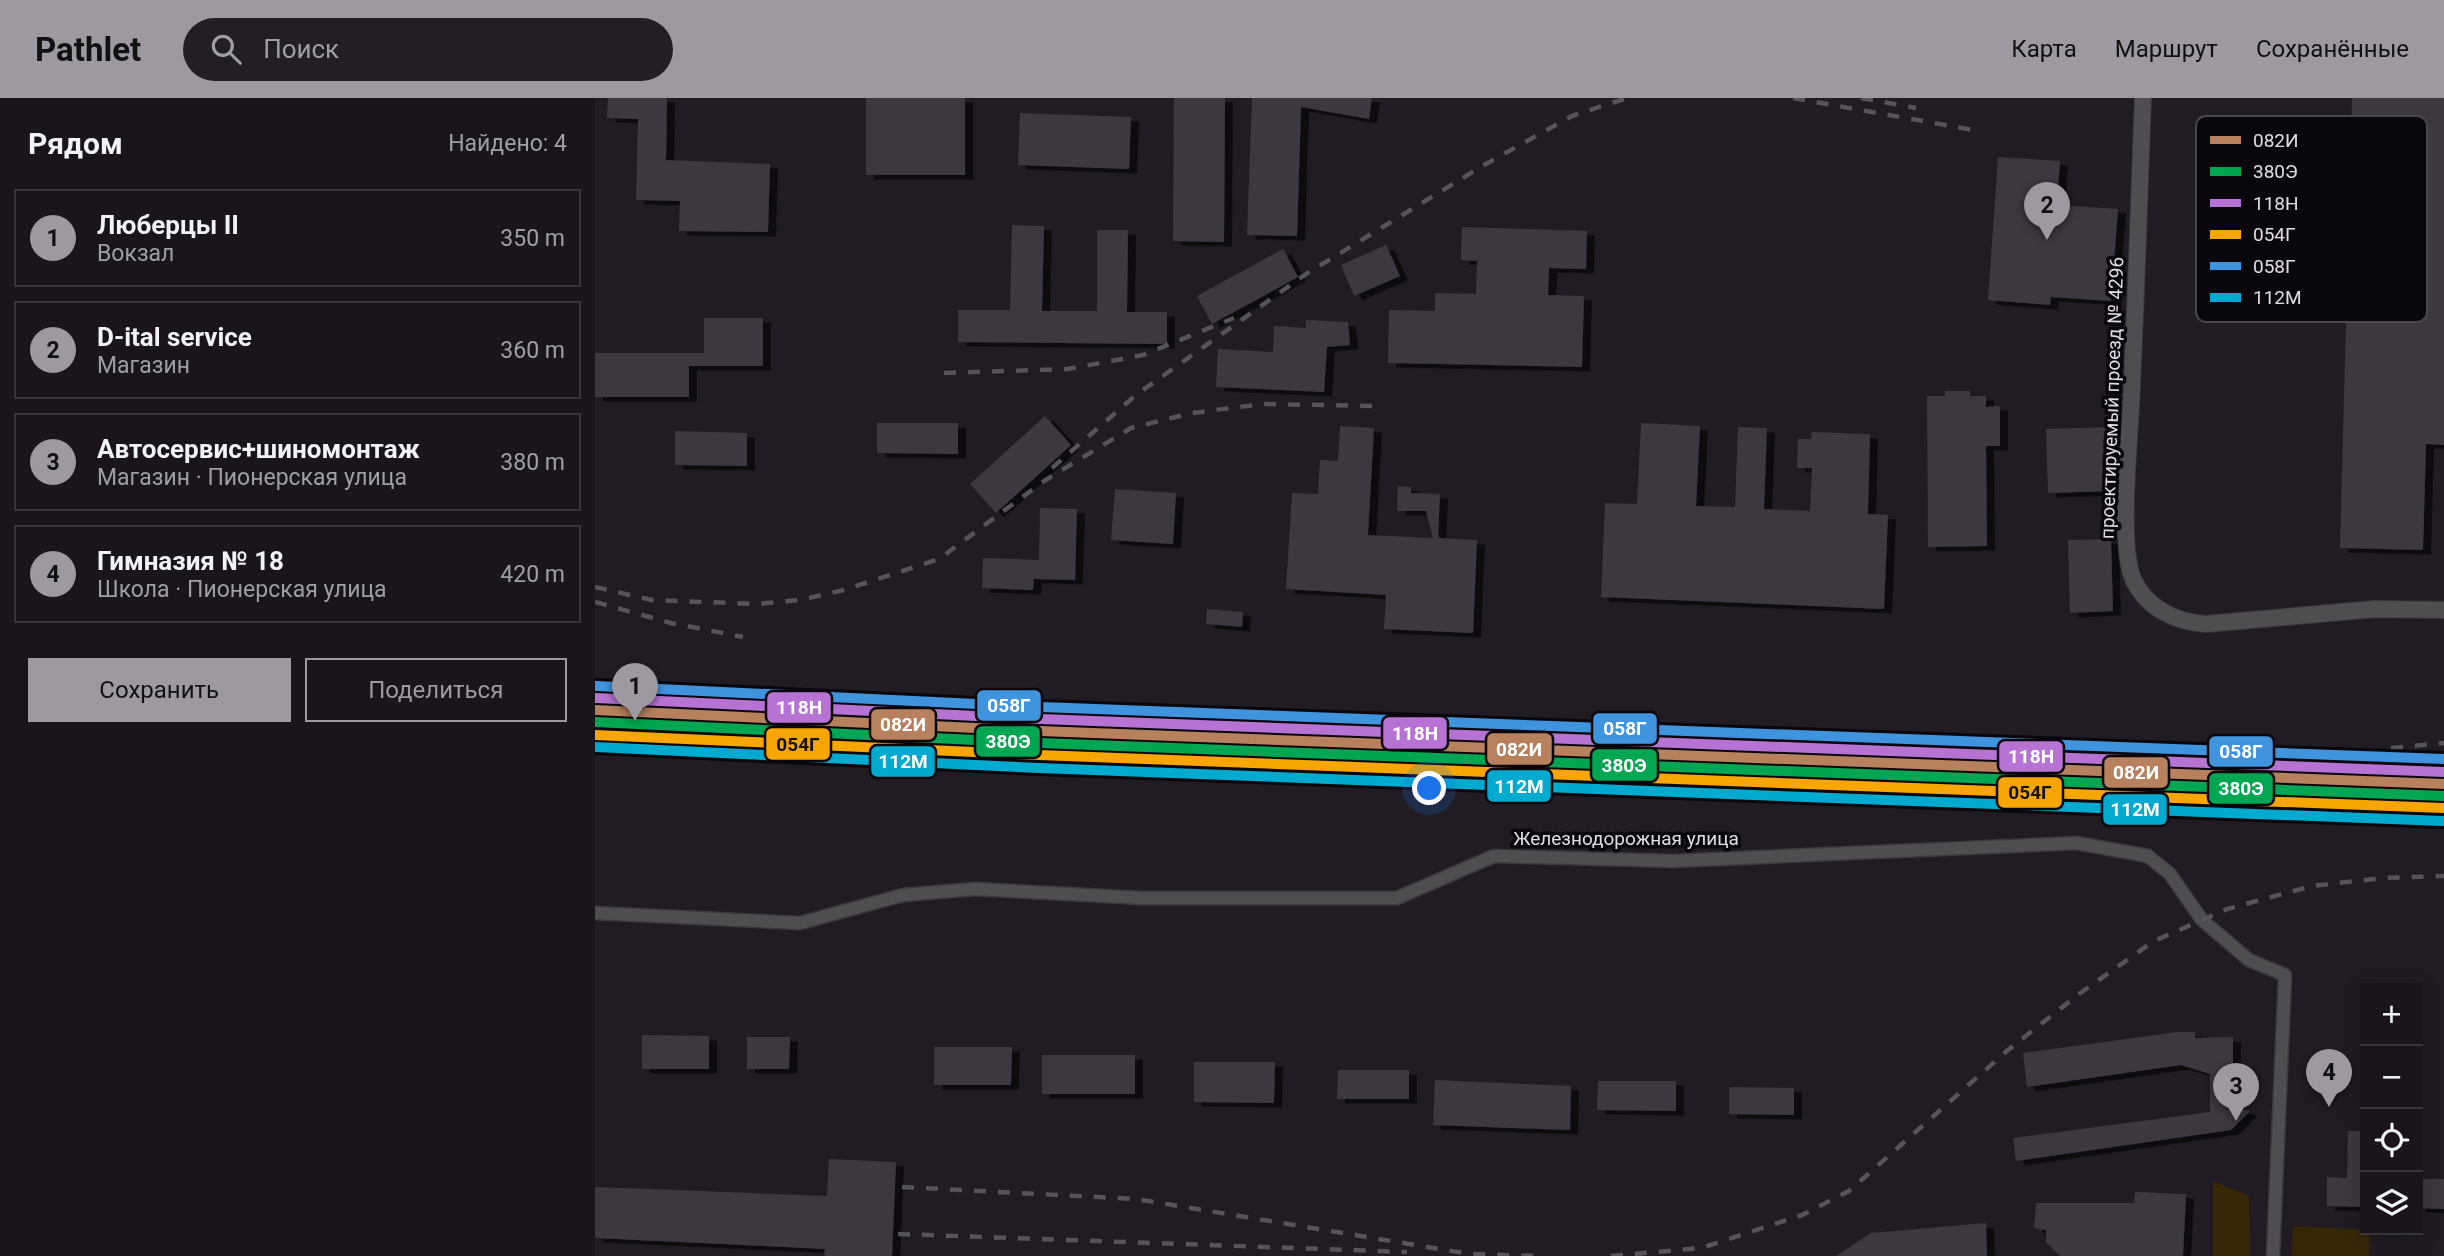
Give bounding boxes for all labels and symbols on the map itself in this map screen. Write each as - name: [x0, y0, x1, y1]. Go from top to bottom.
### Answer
- legend: [2196, 116, 2427, 322]
- text: 082И: [2253, 129, 2299, 152]
- text: 380Э: [2253, 160, 2298, 183]
- pin: 2: [2024, 182, 2070, 240]
- text: 118Н: [2253, 192, 2299, 215]
- text: 054Г: [2253, 223, 2296, 246]
- text: 058Г: [2253, 255, 2296, 278]
- street label: проектируемый проезд № 4296: [2096, 257, 2128, 539]
- text: 112М: [2253, 286, 2302, 309]
- pin: 1: [612, 663, 658, 721]
- line badge: 058Г: [976, 689, 1042, 722]
- line badge: 118Н: [766, 691, 832, 724]
- text: 058Г: [987, 694, 1031, 717]
- text: 118Н: [776, 696, 822, 719]
- line badge: 082И: [870, 708, 936, 741]
- line badge: 058Г: [1592, 712, 1658, 745]
- text: 082И: [880, 713, 926, 736]
- line badge: 118Н: [1382, 716, 1448, 750]
- text: 058Г: [1603, 717, 1647, 740]
- text: 118Н: [1392, 722, 1438, 745]
- line badge: 380Э: [975, 725, 1041, 758]
- line badge: 054Г: [765, 727, 831, 761]
- text: 380Э: [985, 730, 1031, 753]
- line badge: 082И: [1486, 732, 1553, 766]
- text: 054Г: [776, 733, 820, 756]
- line badge: 058Г: [2208, 735, 2274, 768]
- text: 082И: [1496, 738, 1542, 761]
- line badge: 118Н: [1998, 740, 2064, 773]
- text: 058Г: [2219, 740, 2263, 763]
- line badge: 112М: [870, 745, 936, 778]
- text: 118Н: [2008, 745, 2054, 768]
- line badge: 380Э: [1591, 748, 1658, 782]
- text: 112М: [878, 750, 928, 773]
- text: 380Э: [1601, 754, 1647, 777]
- line badge: 082И: [2103, 756, 2169, 789]
- text: 082И: [2113, 761, 2159, 784]
- line badge: 112М: [1486, 769, 1552, 803]
- your location: [1412, 771, 1446, 805]
- line badge: 380Э: [2208, 772, 2274, 805]
- text: 112М: [1494, 775, 1544, 798]
- line badge: 054Г: [1997, 776, 2063, 809]
- text: 380Э: [2218, 777, 2264, 800]
- text: 054Г: [2008, 781, 2052, 804]
- line badge: 112М: [2102, 793, 2168, 826]
- text: 112М: [2110, 798, 2160, 821]
- street label: Железнодорожная улица: [1513, 827, 1739, 850]
- pin: 4: [2306, 1049, 2352, 1107]
- pin: 3: [2213, 1063, 2259, 1121]

